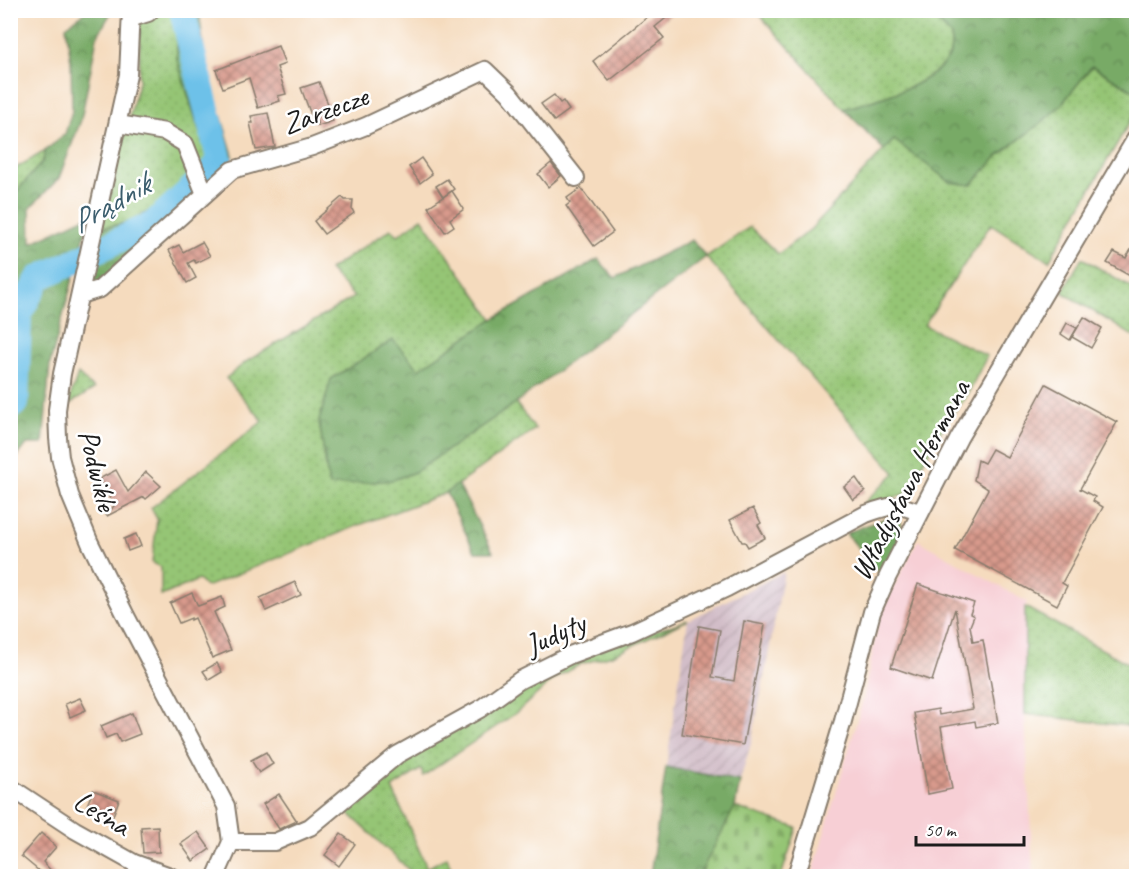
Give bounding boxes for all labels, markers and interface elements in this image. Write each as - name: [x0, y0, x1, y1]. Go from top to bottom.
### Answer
- street label: Zarzecze: [277, 76, 375, 143]
- water label: Prądnik: [63, 161, 163, 242]
- street label: Władysława Hermana: [841, 372, 980, 586]
- street label: Podwikle: [70, 425, 127, 517]
- street label: Judyty: [517, 603, 594, 665]
- street label: Leśna: [67, 781, 139, 846]
- scale bar: [916, 809, 1024, 847]
- text: 50 m: [925, 819, 958, 841]

